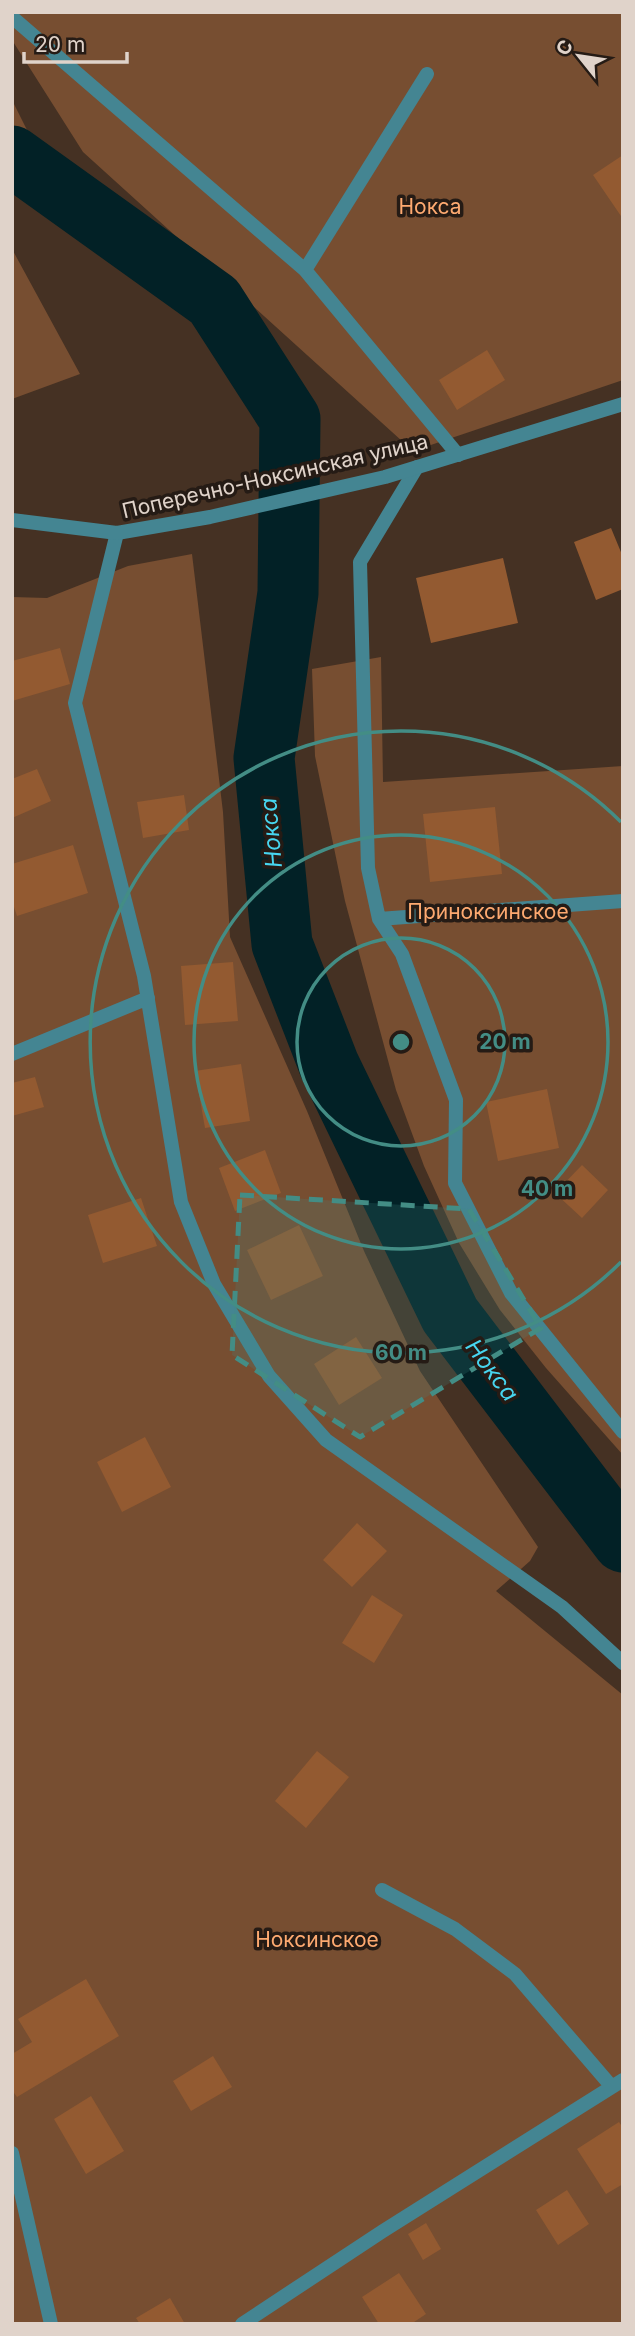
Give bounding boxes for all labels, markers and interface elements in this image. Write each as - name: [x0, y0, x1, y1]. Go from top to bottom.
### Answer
- scale bar: [24, 21, 128, 65]
- north arrow: [544, 21, 614, 91]
- text: 20 m: [35, 32, 85, 57]
- text: С: [551, 36, 578, 60]
- park label: Нокса: [398, 194, 462, 219]
- street label: Поперечно-Ноксинская улица: [120, 429, 430, 523]
- water label: Нокса: [254, 797, 288, 869]
- park label: Приноксинское: [407, 899, 569, 924]
- text: 20 m: [479, 1029, 531, 1054]
- centre of rings: [389, 1030, 413, 1054]
- text: 40 m: [521, 1176, 573, 1201]
- water label: Нокса: [460, 1333, 524, 1407]
- text: 60 m: [375, 1340, 427, 1365]
- park label: Ноксинское: [255, 1927, 379, 1952]

